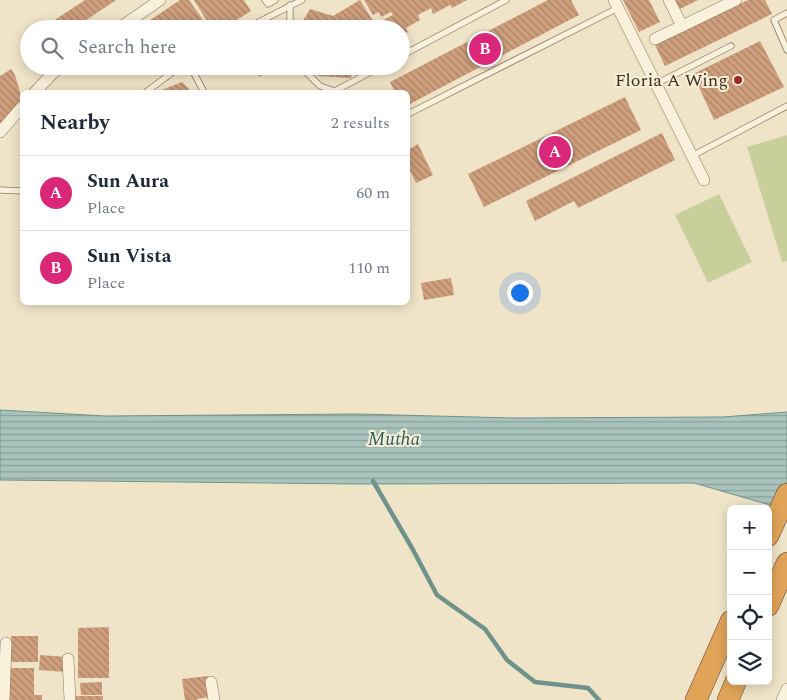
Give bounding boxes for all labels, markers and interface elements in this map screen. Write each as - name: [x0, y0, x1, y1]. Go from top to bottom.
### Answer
- search box: [20, 20, 410, 75]
- pin: B: [469, 30, 501, 68]
- text: Search here: [78, 33, 177, 62]
- icon: search: [38, 34, 66, 62]
- place label: Floria A Wing: [615, 67, 728, 94]
- marker: Floria A Wing: [732, 74, 744, 86]
- text: Nearby: [40, 107, 110, 139]
- text: 2 results: [331, 111, 390, 135]
- pin: A: [539, 133, 571, 171]
- text: Sun Aura: [87, 167, 169, 196]
- text: A: [50, 181, 62, 205]
- text: 60 m: [356, 181, 390, 205]
- text: Place: [87, 196, 125, 220]
- text: Sun Vista: [87, 242, 171, 271]
- text: B: [50, 256, 62, 280]
- text: 110 m: [348, 256, 390, 280]
- text: Place: [87, 271, 125, 295]
- your location: [507, 280, 533, 306]
- water label: Mutha: [368, 425, 421, 454]
- map controls: [727, 505, 772, 685]
- button: +: [727, 505, 772, 550]
- button: −: [727, 550, 772, 595]
- button: locate: [727, 595, 772, 640]
- button: layers: [727, 640, 772, 685]

